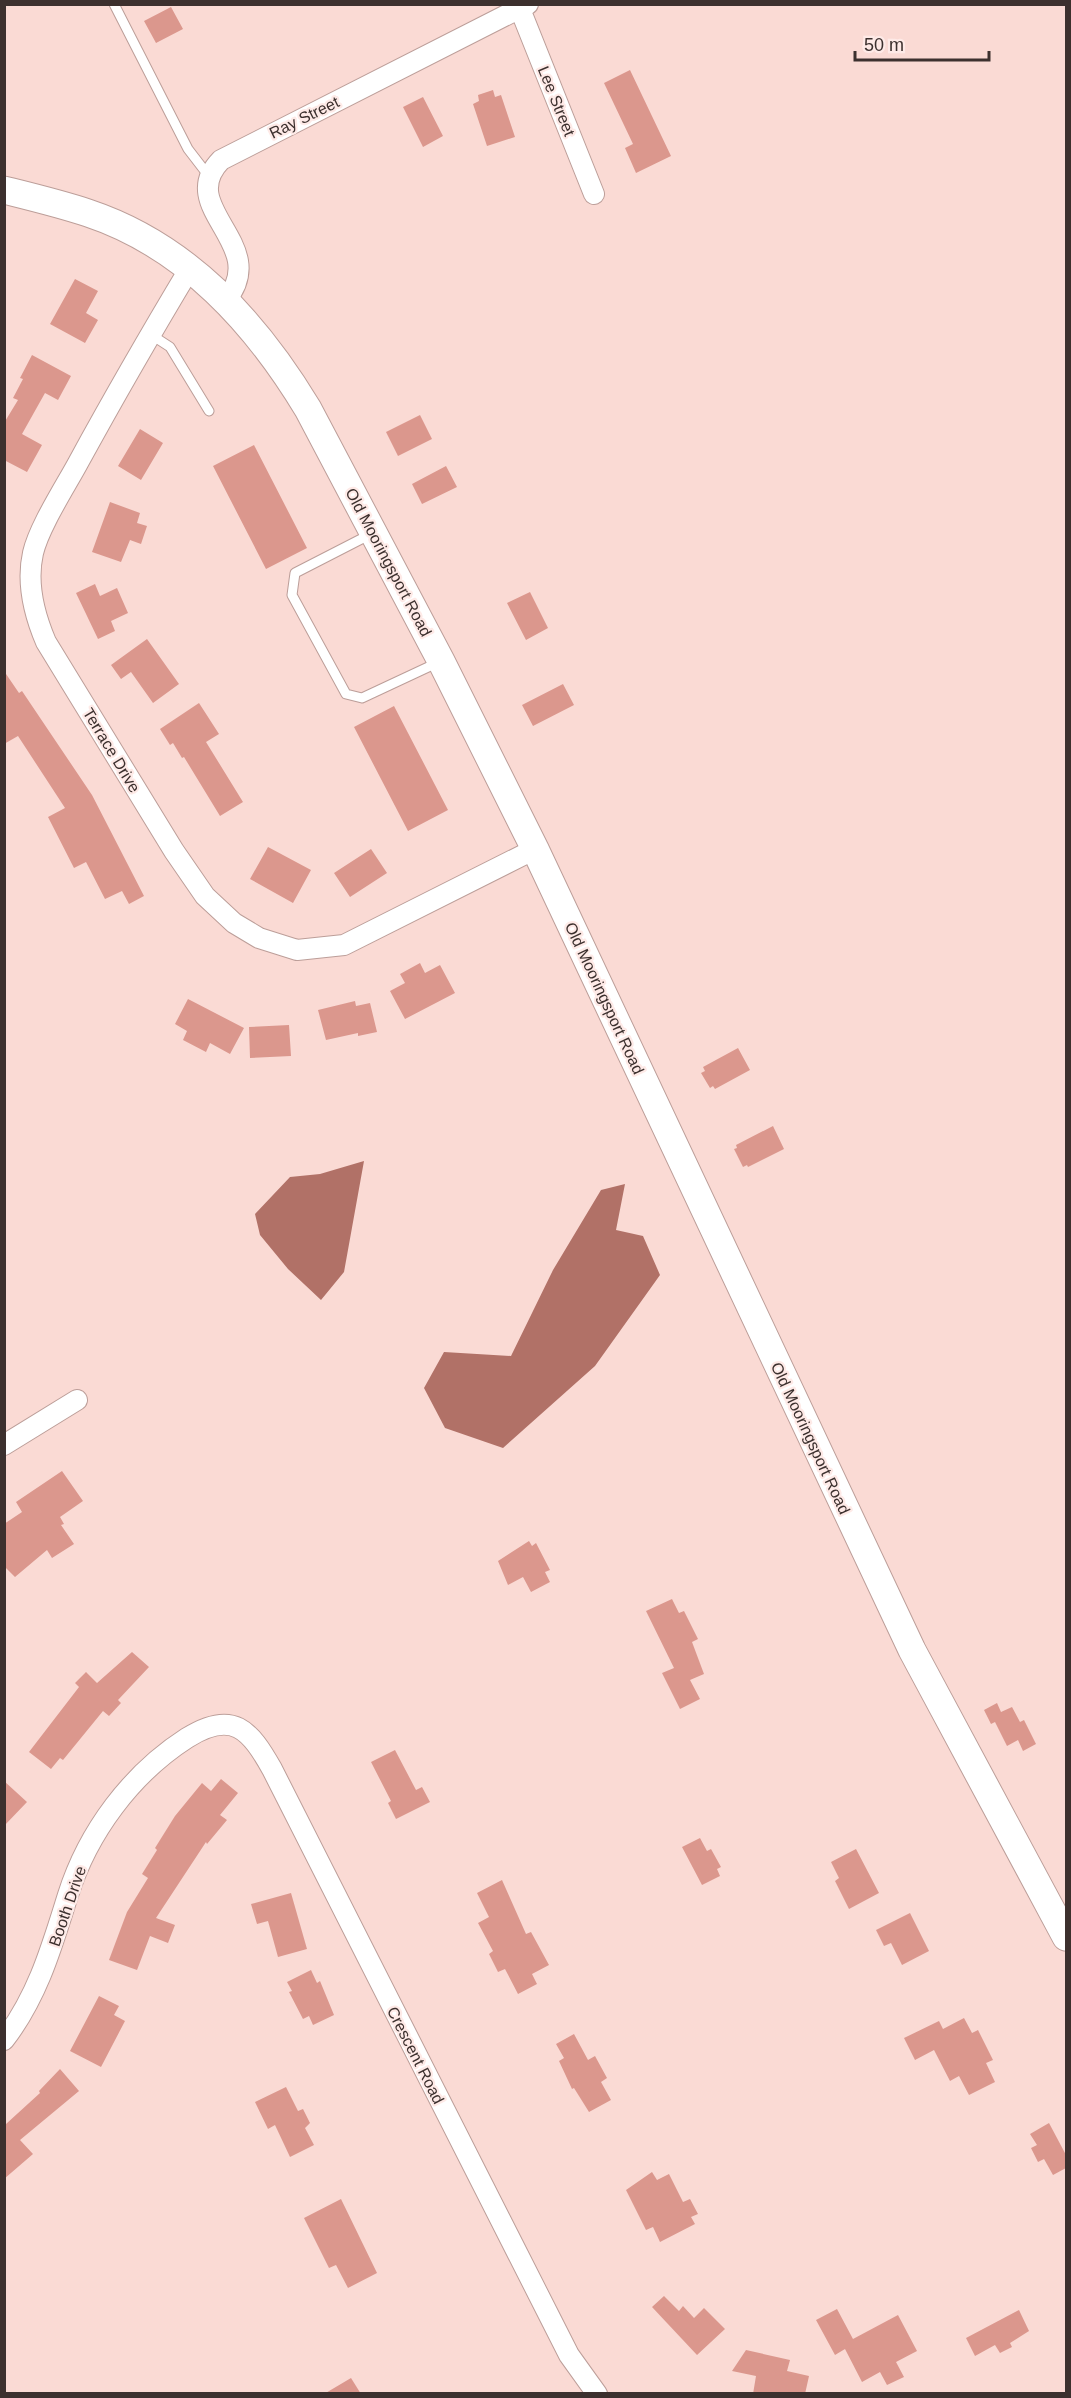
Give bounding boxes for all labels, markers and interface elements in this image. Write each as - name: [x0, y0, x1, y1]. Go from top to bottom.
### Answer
- scale bar: [855, 24, 988, 62]
- text: 50 m: [864, 35, 904, 55]
- street label: Lee Street: [535, 64, 578, 139]
- street label: Ray Street: [267, 93, 342, 142]
- street label: Old Mooringsport Road: [342, 485, 435, 639]
- street label: Terrace Drive: [80, 705, 143, 795]
- street label: Old Mooringsport Road: [562, 920, 647, 1077]
- street label: Old Mooringsport Road: [768, 1360, 853, 1517]
- street label: Booth Drive: [46, 1864, 89, 1948]
- street label: Crescent Road: [384, 2004, 447, 2107]

